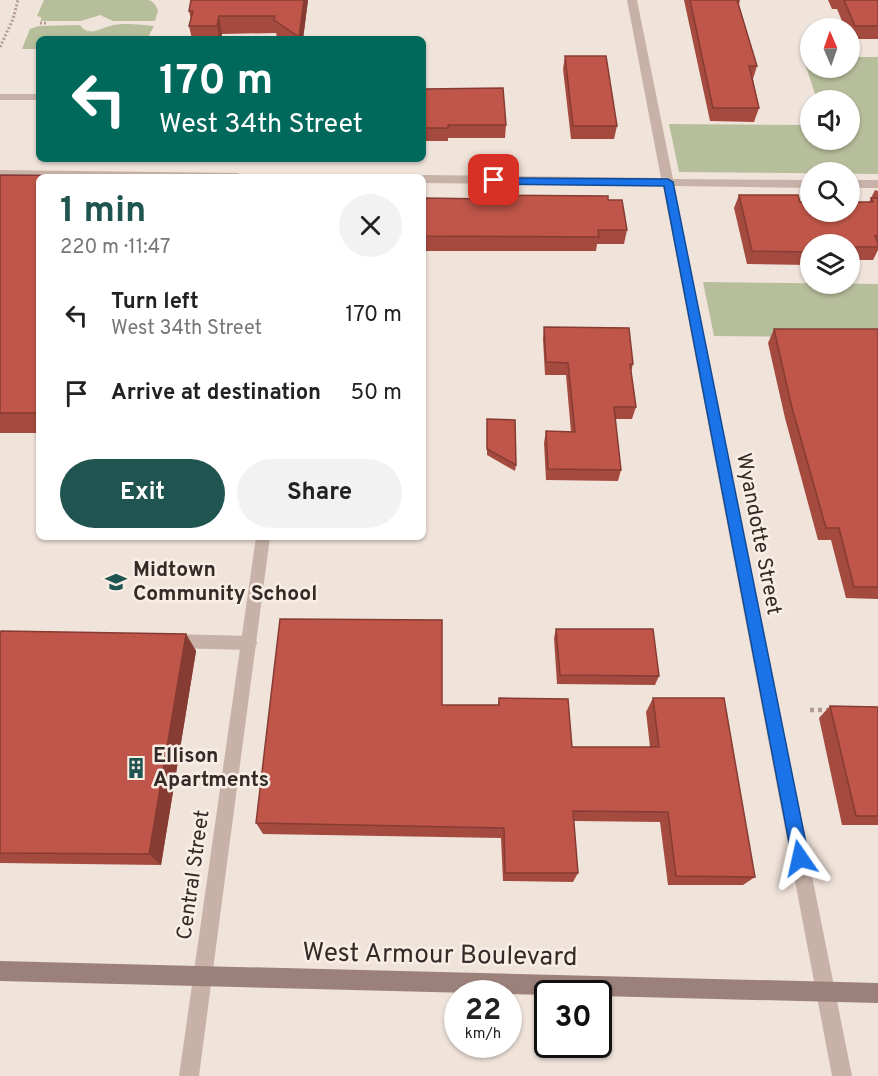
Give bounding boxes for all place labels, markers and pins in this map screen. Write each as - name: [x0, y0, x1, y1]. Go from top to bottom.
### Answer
- pin: [468, 154, 519, 205]
- place label: Midtown Community School: [133, 557, 317, 608]
- school or university icon: Midtown Community School: [104, 570, 128, 594]
- place label: Ellison Apartments: [153, 743, 269, 794]
- building icon: Ellison Apartments: [124, 756, 148, 780]

